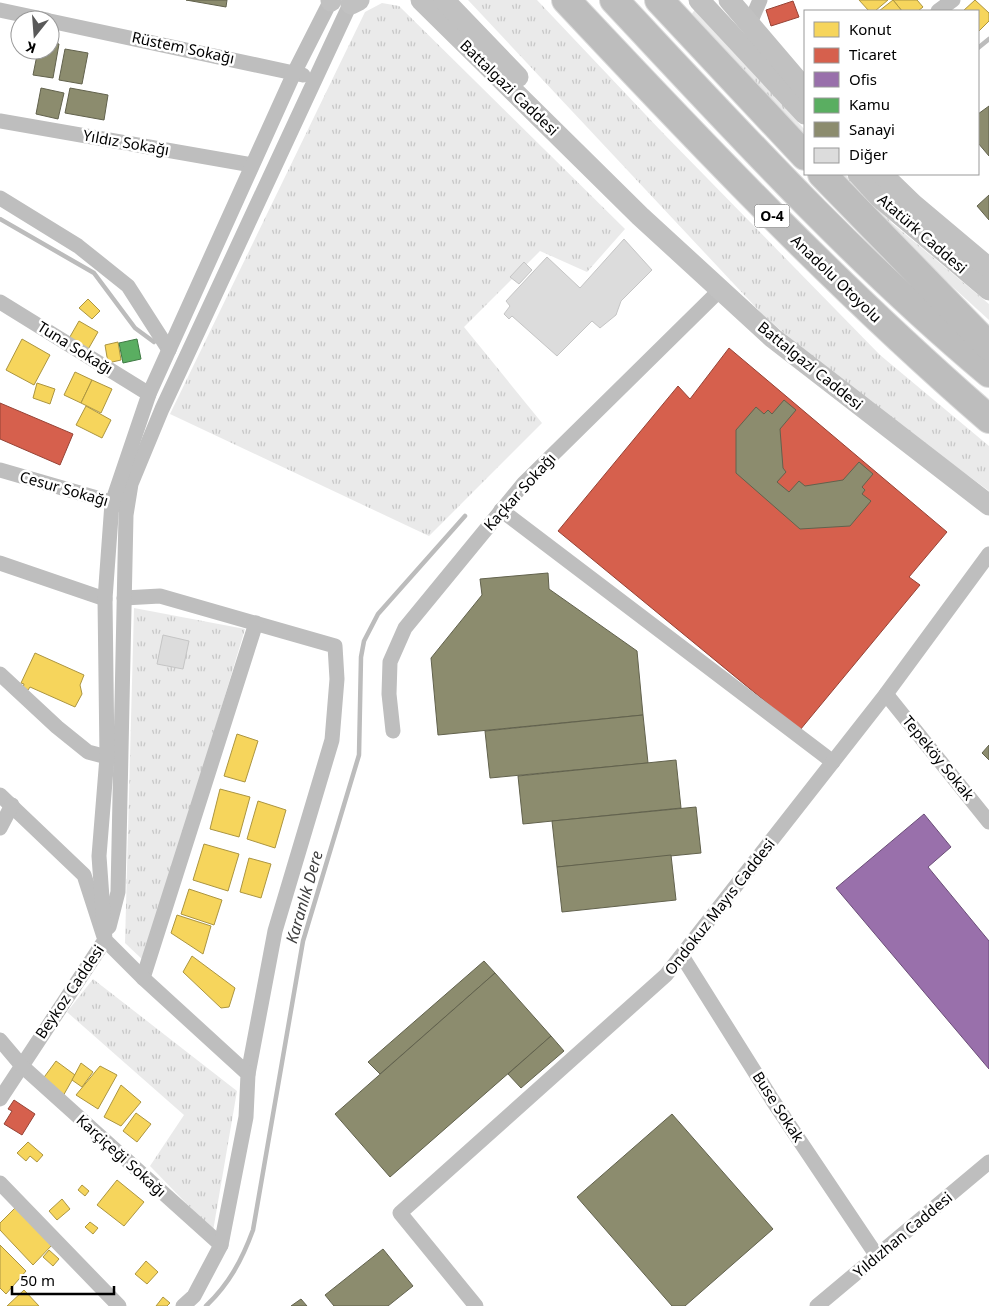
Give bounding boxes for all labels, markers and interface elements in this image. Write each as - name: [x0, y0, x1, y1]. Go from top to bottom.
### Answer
- north arrow: [10, 10, 60, 60]
- legend: [804, 10, 979, 175]
- text: Konut: [849, 19, 892, 39]
- street label: Rüstem Sokağı: [130, 26, 236, 68]
- street label: Battalgazi Caddesi: [456, 35, 563, 139]
- text: K: [23, 37, 38, 58]
- text: Ticaret: [849, 44, 897, 64]
- text: Ofis: [849, 69, 877, 89]
- text: Kamu: [849, 94, 890, 114]
- text: Sanayi: [849, 119, 895, 139]
- street label: Yıldız Sokağı: [82, 125, 171, 159]
- text: Diğer: [849, 144, 888, 164]
- street label: Atatürk Caddesi: [874, 189, 972, 278]
- road number: O-4: [754, 205, 790, 228]
- street label: Anadolu Otoyolu: [787, 230, 886, 327]
- street label: Tuna Sokağı: [34, 316, 117, 378]
- street label: Battalgazi Caddesi: [754, 317, 867, 414]
- street label: Kaçkar Sokağı: [479, 448, 560, 535]
- street label: Cesur Sokağı: [18, 466, 111, 510]
- street label: Tepeköy Sokak: [898, 711, 979, 804]
- street label: Ondokuz Mayıs Caddesi: [660, 834, 779, 979]
- water label: Karanlık Dere: [280, 848, 328, 946]
- street label: Beykoz Caddesi: [30, 941, 108, 1042]
- street label: Buse Sokak: [749, 1067, 809, 1146]
- street label: Karçiçeği Sokağı: [73, 1110, 171, 1201]
- street label: Yıldızhan Caddesi: [849, 1187, 956, 1281]
- scale bar: [12, 1264, 115, 1296]
- text: 50 m: [20, 1270, 55, 1290]

